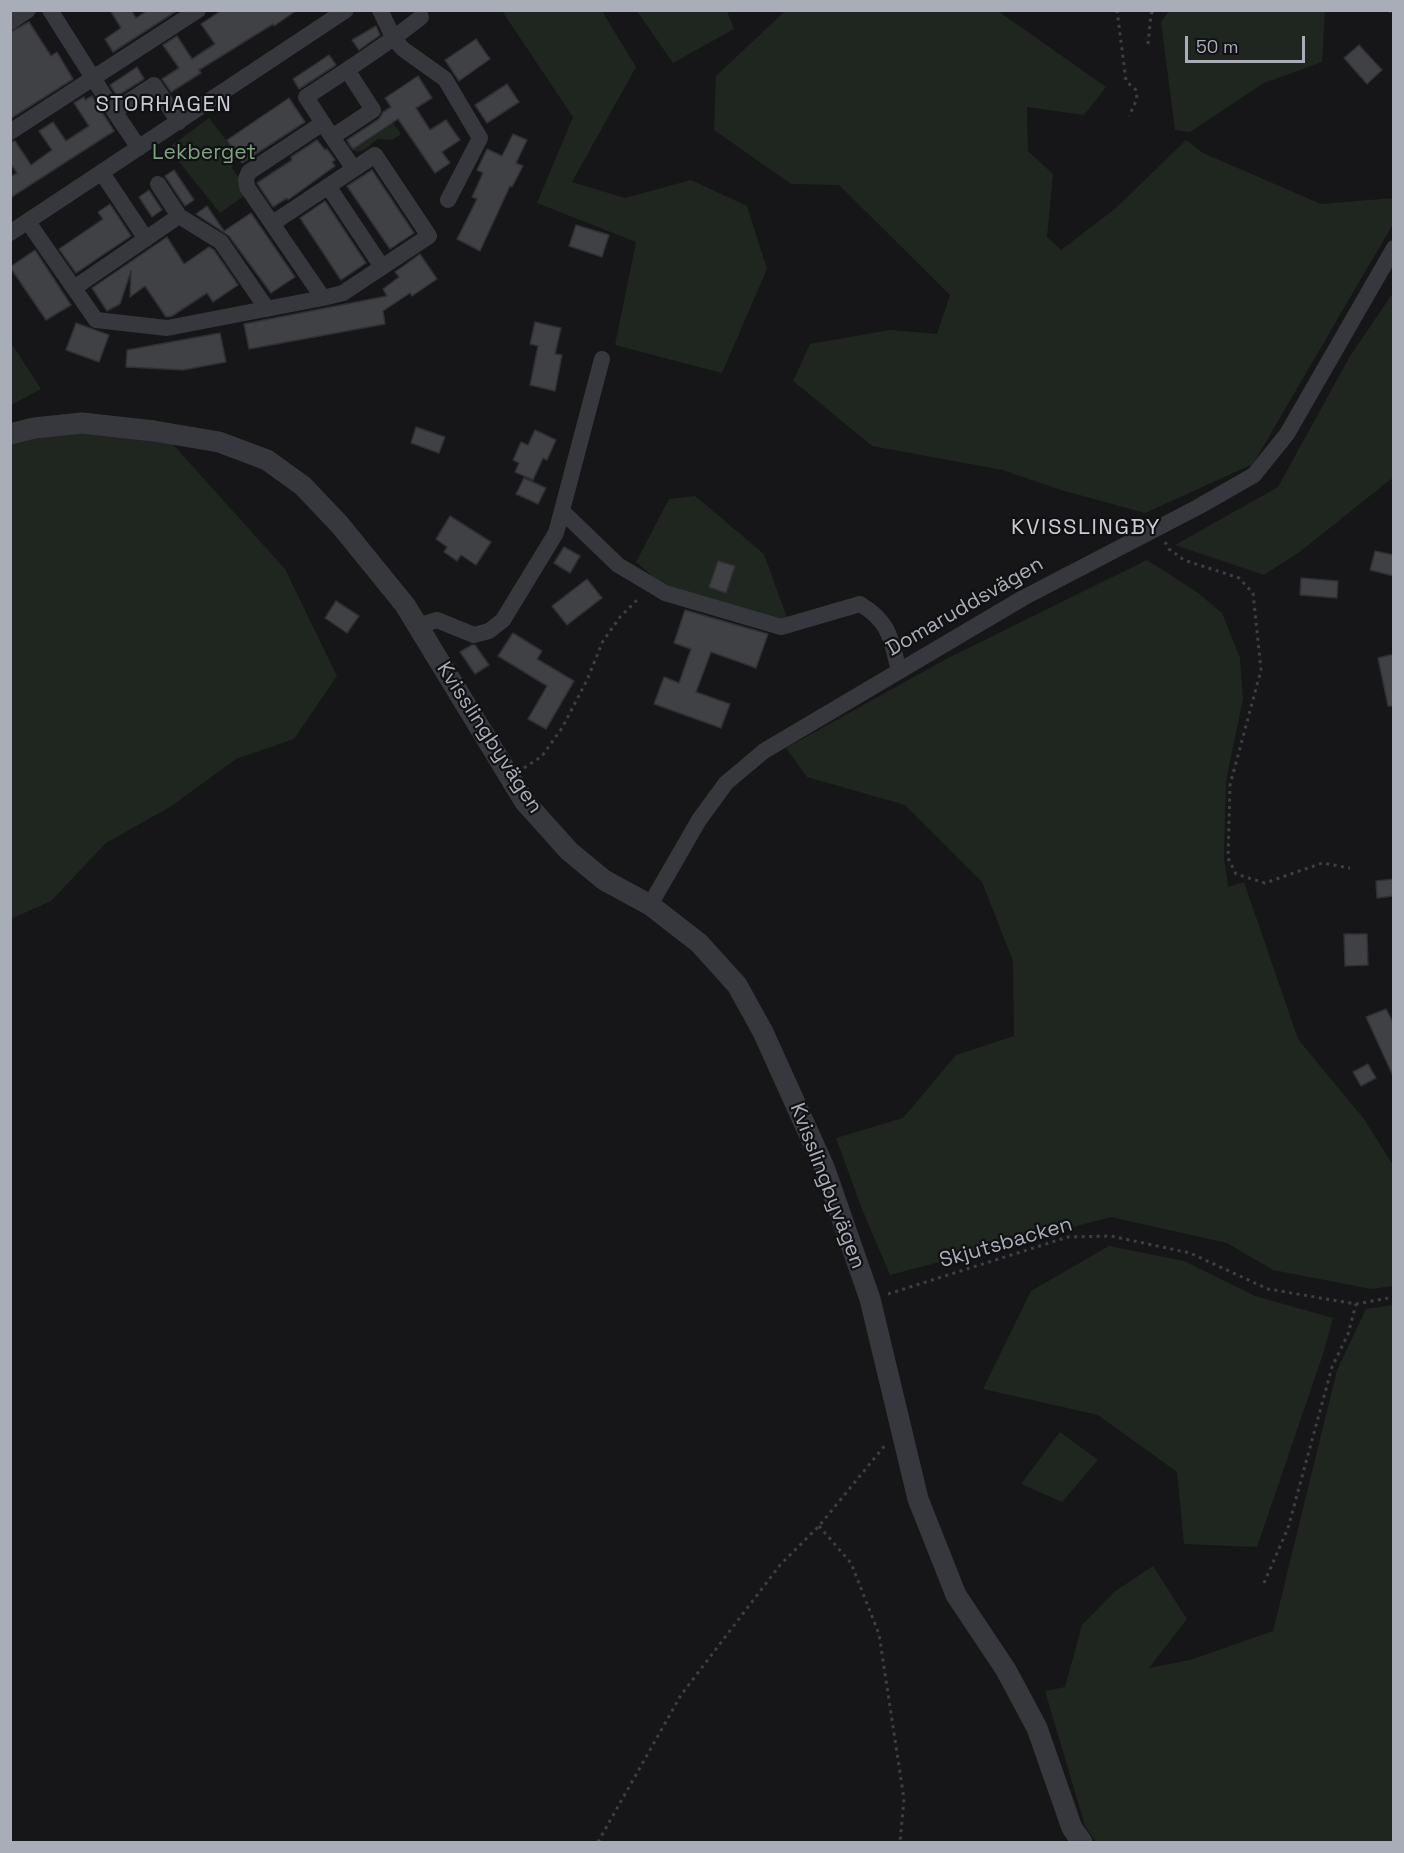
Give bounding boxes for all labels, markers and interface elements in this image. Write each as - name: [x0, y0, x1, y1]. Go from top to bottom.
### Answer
- scale bar: [1188, 24, 1308, 62]
- text: 50 m: [1196, 35, 1238, 58]
- district label: STORHAGEN: [96, 92, 232, 118]
- park label: Lekberget: [152, 140, 256, 166]
- district label: KVISSLINGBY: [1011, 515, 1161, 541]
- street label: Domaruddsvägen: [882, 552, 1048, 662]
- street label: Kvisslingbyvägen: [431, 658, 547, 818]
- street label: Kvisslingbyvägen: [784, 1100, 870, 1272]
- street label: Skjutsbacken: [937, 1212, 1075, 1274]

